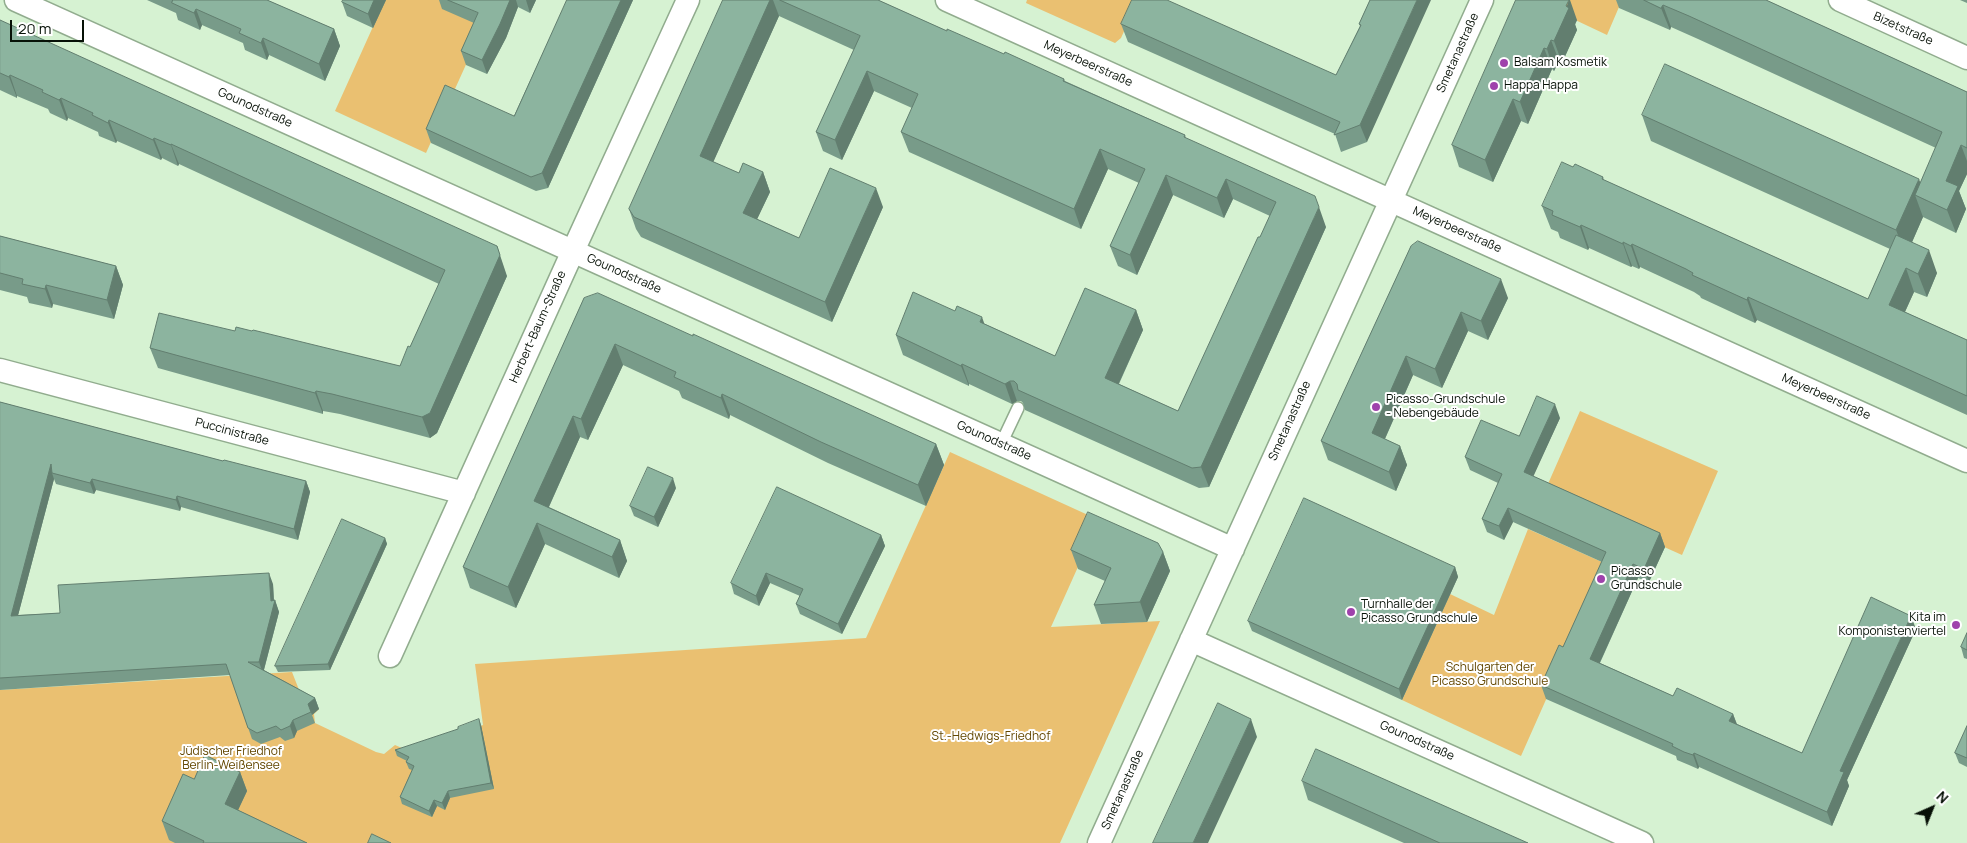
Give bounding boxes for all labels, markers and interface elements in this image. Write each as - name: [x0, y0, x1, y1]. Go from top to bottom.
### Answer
- street label: Bizetstraße: [1871, 9, 1935, 49]
- scale bar: [12, 10, 86, 42]
- street label: Smetanastraße: [1434, 11, 1482, 95]
- text: 20 m: [18, 18, 51, 39]
- street label: Meyerbeerstraße: [1041, 38, 1135, 90]
- place label: Balsam Kosmetik: [1514, 56, 1607, 70]
- marker: Balsam Kosmetik: [1498, 57, 1510, 69]
- place label: Happa Happa: [1504, 79, 1578, 93]
- marker: Happa Happa: [1488, 80, 1500, 92]
- street label: Gounodstraße: [216, 85, 294, 131]
- street label: Meyerbeerstraße: [1410, 204, 1504, 256]
- street label: Gounodstraße: [585, 251, 663, 297]
- street label: Herbert-Baum-Straße: [507, 269, 569, 385]
- street label: Meyerbeerstraße: [1779, 371, 1873, 423]
- street label: Smetanastraße: [1266, 379, 1314, 463]
- place label: Picasso-Grundschule - Nebengebäude: [1386, 393, 1505, 421]
- marker: Picasso-Grundschule - Nebengebäude: [1370, 401, 1382, 413]
- street label: Puccinistraße: [193, 415, 271, 449]
- street label: Gounodstraße: [955, 418, 1033, 464]
- place label: Picasso Grundschule: [1611, 565, 1682, 593]
- marker: Picasso Grundschule: [1595, 573, 1607, 585]
- place label: Turnhalle der Picasso Grundschule: [1361, 598, 1478, 626]
- marker: Turnhalle der Picasso Grundschule: [1345, 606, 1357, 618]
- place label: Kita im Komponistenviertel: [1839, 611, 1946, 639]
- marker: Kita im Komponistenviertel: [1950, 619, 1962, 631]
- park label: Schulgarten der Picasso Grundschule: [1432, 661, 1548, 689]
- street label: Gounodstraße: [1378, 718, 1456, 764]
- park label: St.-Hedwigs-Friedhof: [932, 730, 1050, 744]
- park label: Jüdischer Friedhof Berlin-Weißensee: [180, 745, 282, 773]
- street label: Smetanastraße: [1099, 748, 1147, 832]
- north arrow: [1907, 783, 1957, 833]
- text: N: [1933, 787, 1953, 807]

